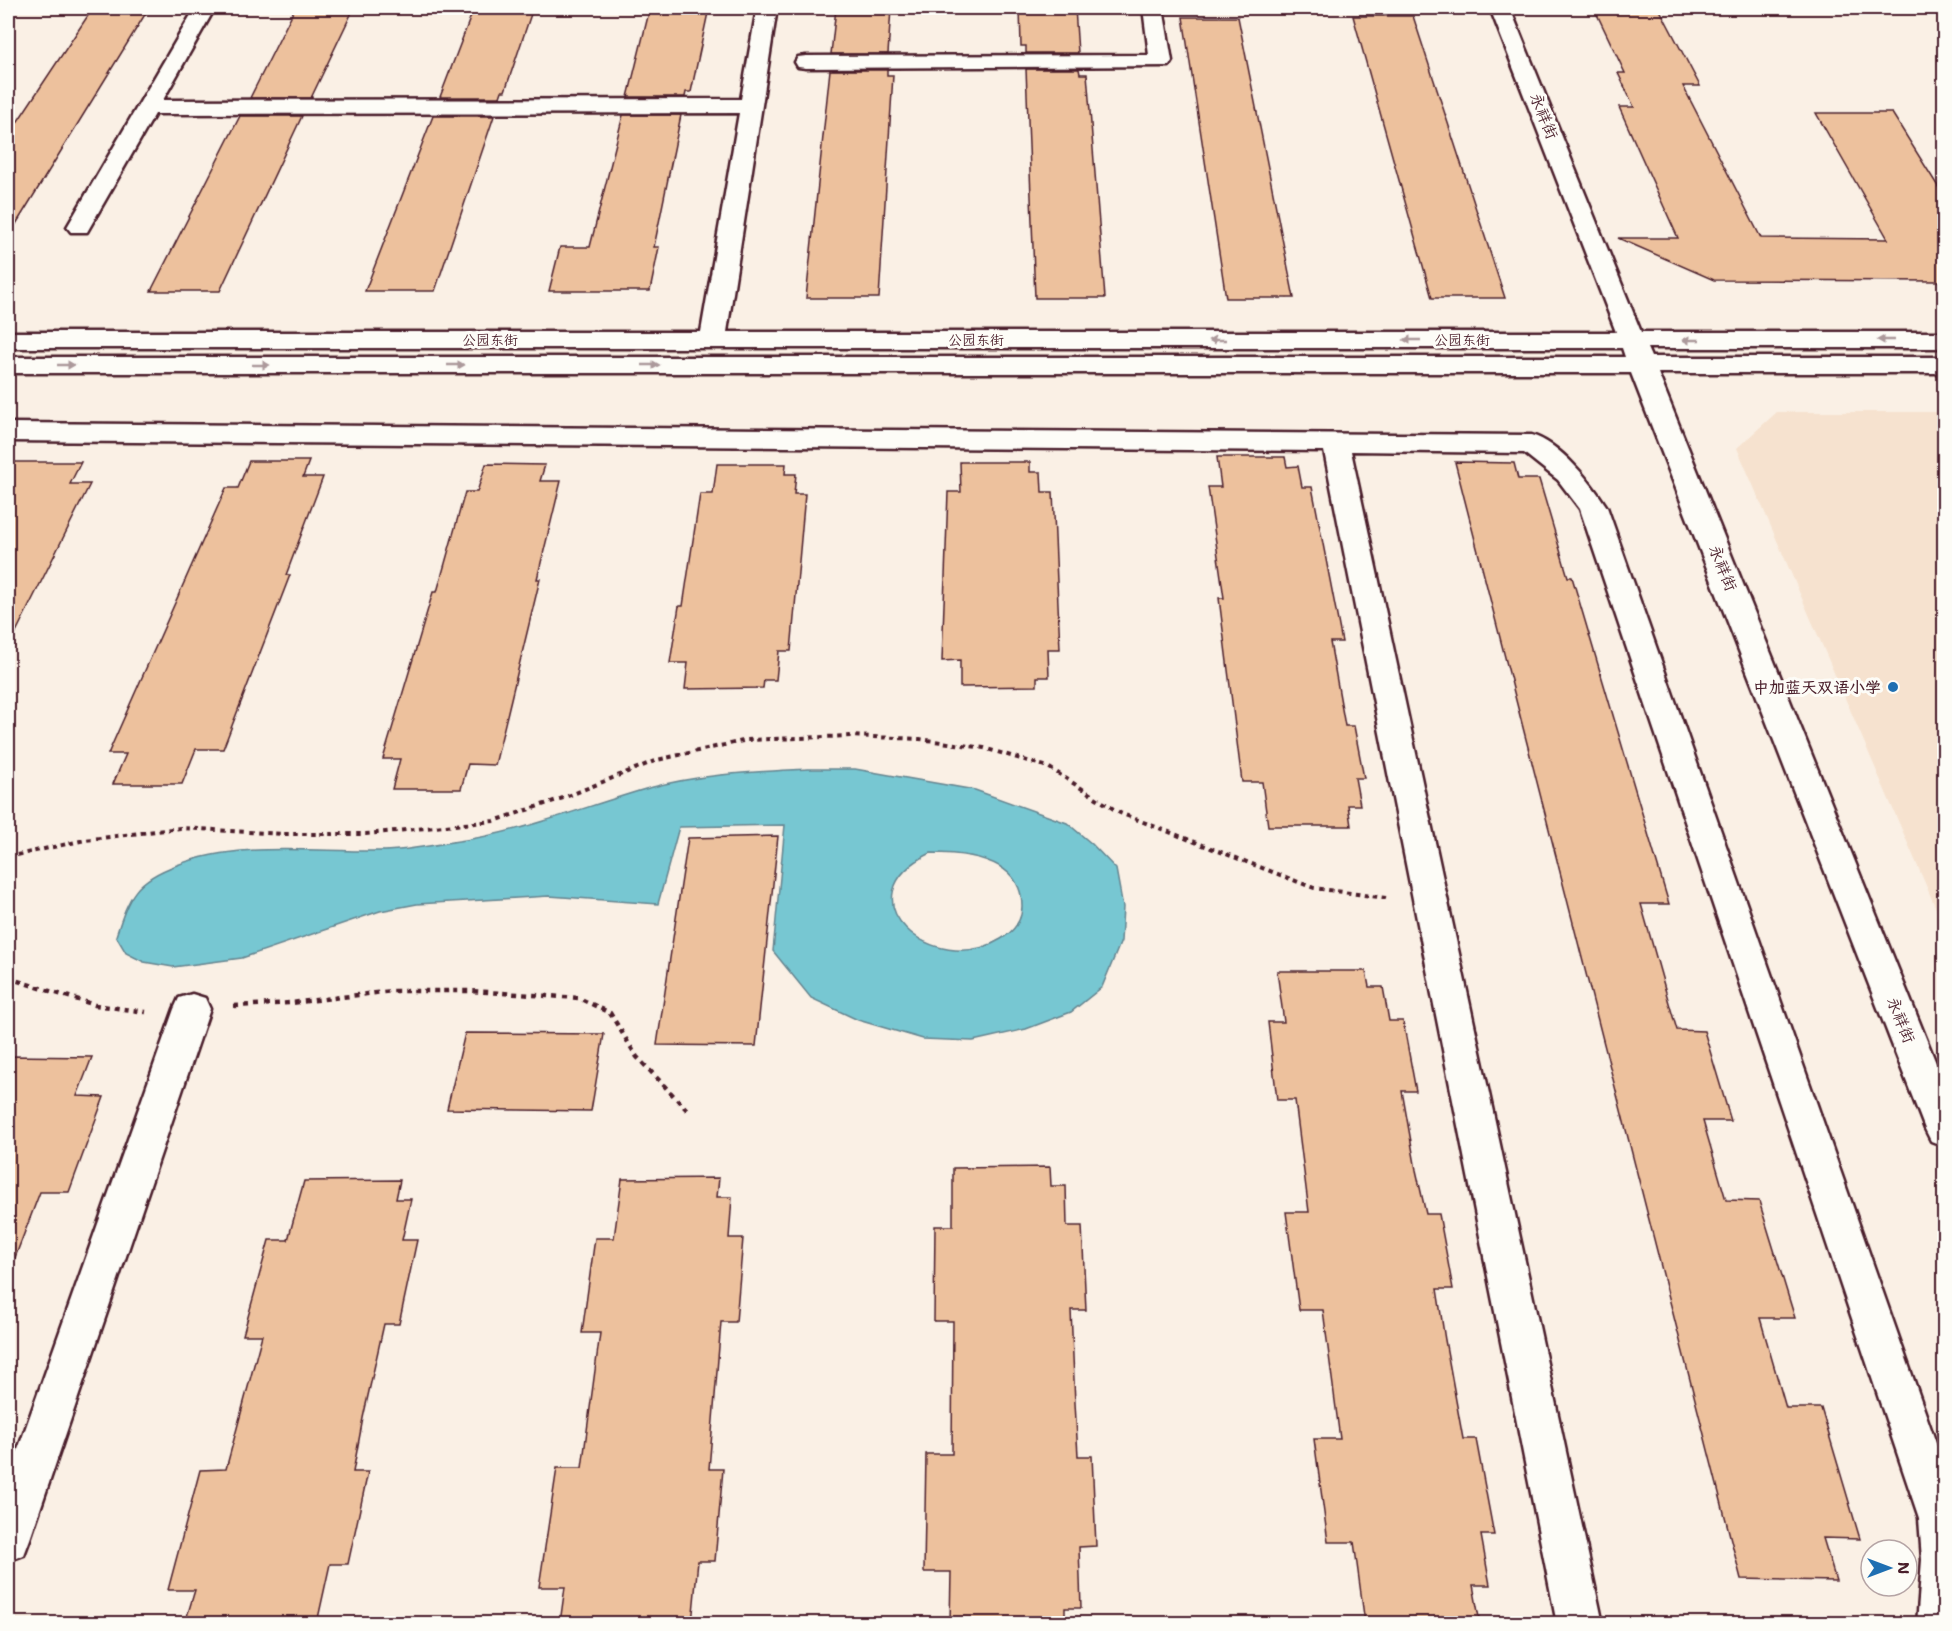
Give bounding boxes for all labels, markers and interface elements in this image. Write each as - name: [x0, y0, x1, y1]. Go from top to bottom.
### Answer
- street label: 永祥街: [1525, 90, 1563, 142]
- street label: 公园东街: [462, 331, 518, 349]
- street label: 公园东街: [948, 331, 1004, 349]
- street label: 公园东街: [1434, 331, 1490, 349]
- one-way arrow: [1207, 335, 1226, 345]
- one-way arrow: [1402, 335, 1421, 345]
- one-way arrow: [1681, 335, 1700, 345]
- one-way arrow: [1876, 335, 1895, 345]
- one-way arrow: [57, 360, 76, 370]
- one-way arrow: [252, 360, 271, 370]
- one-way arrow: [447, 360, 466, 370]
- one-way arrow: [642, 360, 661, 370]
- street label: 永祥街: [1704, 542, 1742, 594]
- place label: 中加蓝天双语小学: [1753, 677, 1881, 698]
- marker: 中加蓝天双语小学: [1886, 680, 1900, 694]
- street label: 永祥街: [1882, 994, 1920, 1046]
- north arrow: [1859, 1538, 1919, 1598]
- text: N: [1893, 1562, 1914, 1574]

